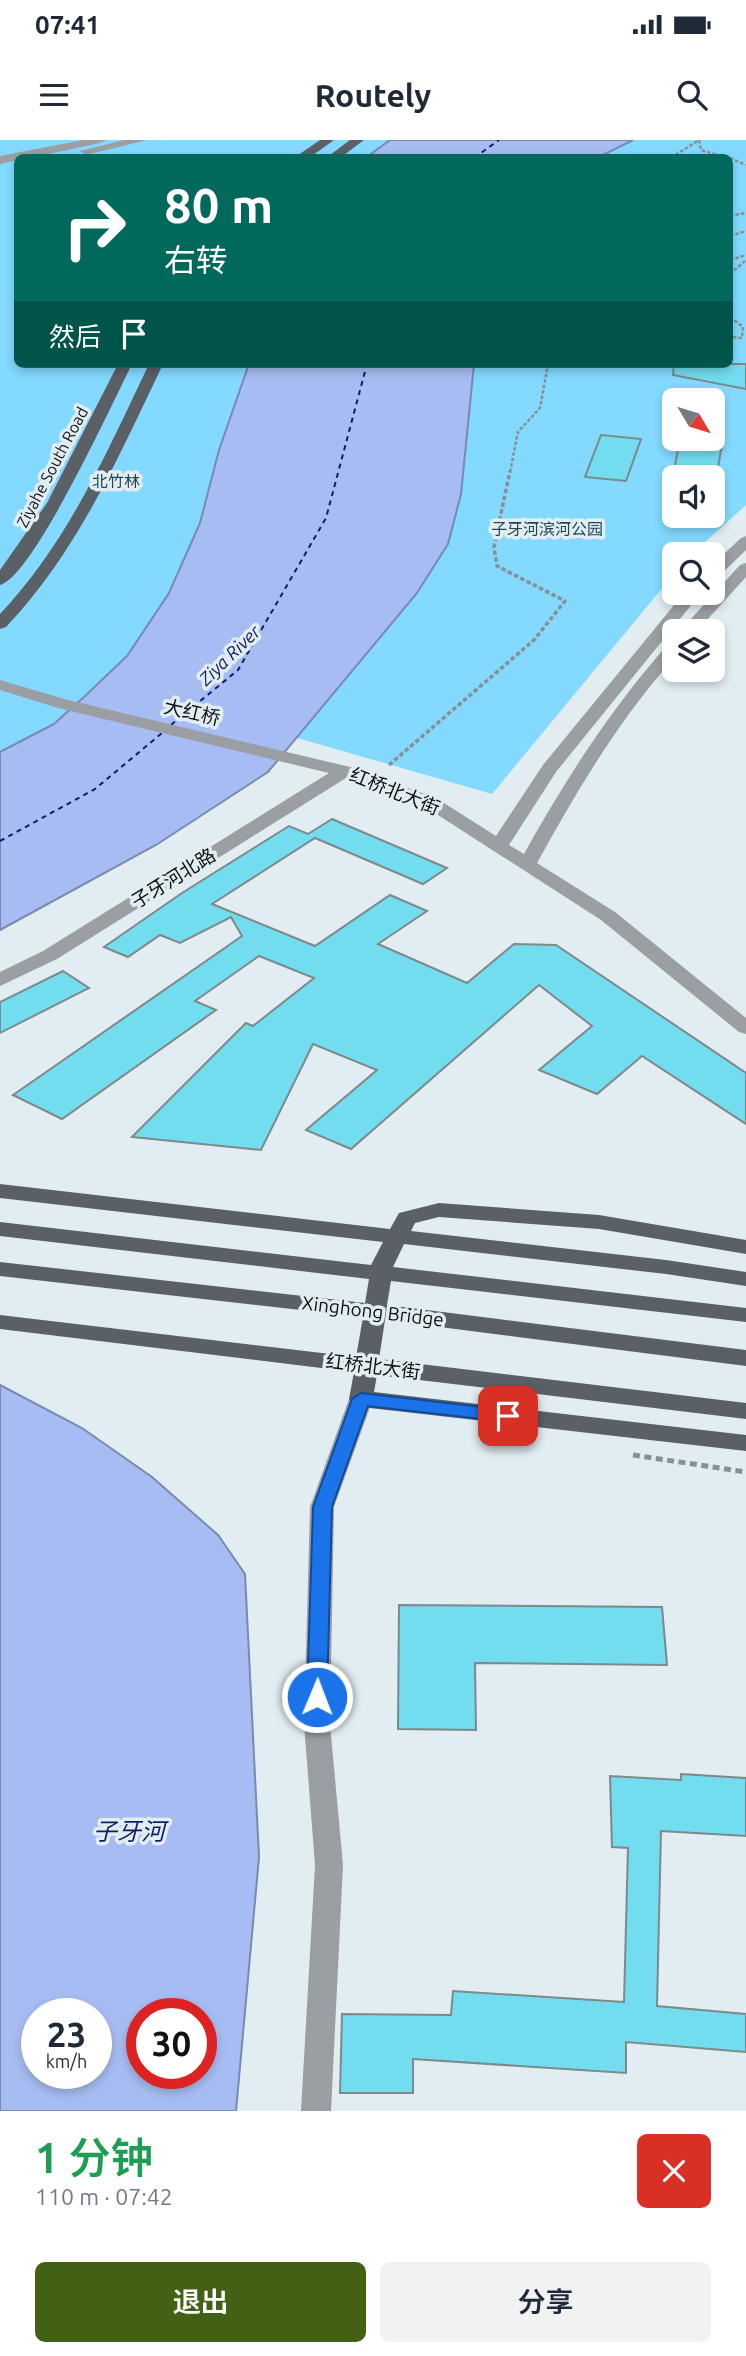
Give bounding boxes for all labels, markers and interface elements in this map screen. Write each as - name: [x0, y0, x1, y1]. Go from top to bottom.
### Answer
- text: 07:41: [35, 10, 100, 39]
- icon: menu: [35, 76, 73, 114]
- icon: search: [673, 76, 711, 114]
- text: Routely: [315, 77, 431, 113]
- text: 80 m: [164, 177, 273, 232]
- icon: right: [49, 182, 140, 273]
- text: 右转: [164, 242, 228, 278]
- icon: arrive: [115, 315, 153, 353]
- text: 然后: [49, 322, 101, 351]
- north arrow: [662, 388, 724, 452]
- map controls: [662, 388, 725, 682]
- street label: Ziyahe South Road: [13, 404, 91, 530]
- button: sound: [662, 465, 725, 528]
- park label: 北竹林: [92, 472, 140, 490]
- park label: 子牙河滨河公园: [491, 520, 603, 538]
- button: search: [662, 542, 725, 605]
- button: layers: [662, 619, 725, 682]
- water label: Ziya River: [194, 620, 264, 690]
- street label: 大红桥: [162, 695, 222, 729]
- street label: 红桥北大街: [347, 763, 443, 819]
- street label: 子牙河北路: [127, 843, 219, 913]
- street label: Xinghong Bridge: [301, 1291, 445, 1331]
- street label: 红桥北大街: [325, 1349, 421, 1383]
- pin: [478, 1386, 538, 1446]
- icon: arrive: [489, 1397, 527, 1435]
- position arrow: [280, 1660, 354, 1734]
- water label: 子牙河: [93, 1818, 169, 1845]
- speed limit sign: 30: [126, 1998, 217, 2089]
- text: 23: [47, 2014, 86, 2054]
- text: km/h: [46, 2051, 87, 2071]
- text: 1 分钟: [35, 2134, 153, 2181]
- button: close: [637, 2134, 711, 2208]
- text: 110 m · 07:42: [35, 2184, 173, 2209]
- button: 退出: [35, 2262, 366, 2342]
- button: 分享: [380, 2262, 711, 2342]

